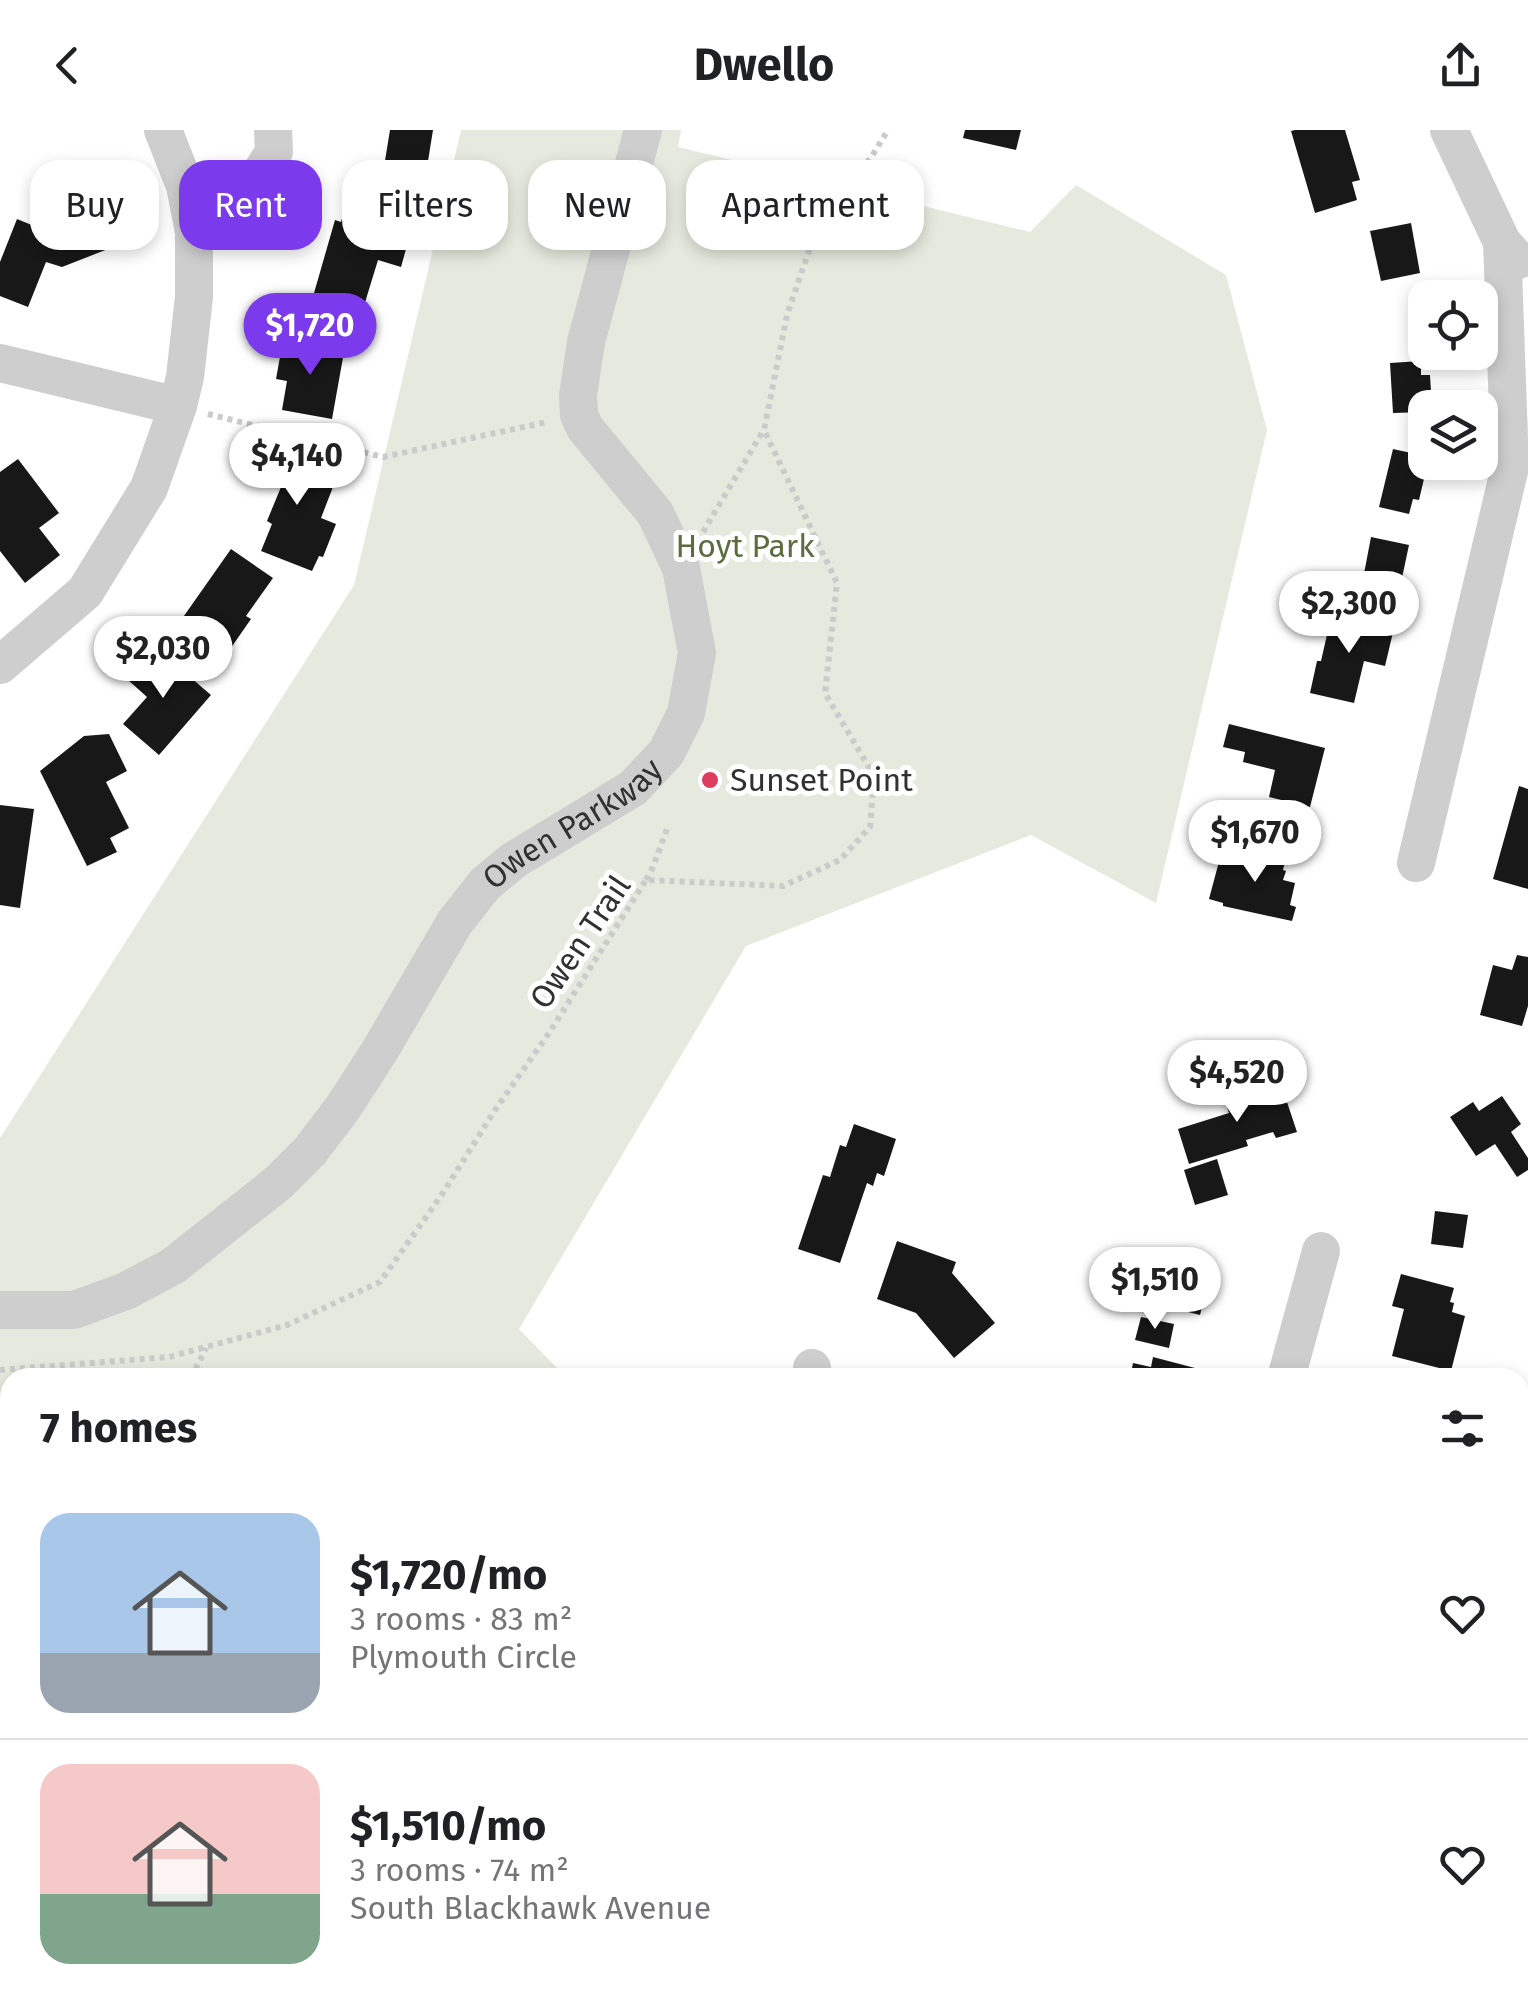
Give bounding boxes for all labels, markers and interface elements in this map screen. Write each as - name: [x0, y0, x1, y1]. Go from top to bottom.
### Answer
- icon: back: [40, 38, 95, 93]
- text: Dwello: [694, 38, 834, 92]
- icon: share: [1433, 38, 1488, 93]
- chip: Buy: [30, 160, 159, 250]
- chip: Rent: [179, 160, 322, 250]
- chip: Filters: [342, 160, 508, 250]
- chip: New: [528, 160, 666, 250]
- chip: Apartment: [686, 160, 924, 250]
- map controls: [1408, 280, 1498, 480]
- button: locate: [1408, 280, 1498, 370]
- pin: $1,720: [229, 293, 391, 378]
- text: $1,720: [266, 306, 354, 344]
- button: layers: [1408, 390, 1498, 480]
- pin: $4,140: [216, 423, 378, 508]
- text: $4,140: [251, 436, 343, 474]
- park label: Hoyt Park: [675, 527, 815, 565]
- pin: $2,300: [1268, 571, 1430, 656]
- text: $2,300: [1301, 584, 1397, 622]
- pin: $2,030: [82, 616, 244, 701]
- text: $2,030: [116, 629, 210, 667]
- street label: Owen Parkway: [475, 750, 670, 897]
- place label: Sunset Point: [730, 761, 913, 799]
- marker: Sunset Point: [699, 769, 721, 791]
- pin: $1,670: [1174, 800, 1336, 885]
- text: $1,670: [1210, 813, 1300, 851]
- street label: Owen Trail: [522, 868, 638, 1016]
- pin: $4,520: [1156, 1040, 1318, 1125]
- text: $4,520: [1189, 1053, 1285, 1091]
- pin: $1,510: [1074, 1247, 1236, 1332]
- text: $1,510: [1111, 1260, 1199, 1298]
- icon: filters: [1435, 1401, 1490, 1456]
- text: 7 homes: [40, 1403, 197, 1453]
- text: $1,720/mo: [350, 1550, 547, 1600]
- icon: home: [120, 1553, 240, 1673]
- icon: heart: [1435, 1586, 1490, 1641]
- text: 3 rooms · 83 m²: [350, 1600, 572, 1638]
- text: Plymouth Circle: [350, 1638, 577, 1676]
- text: $1,510/mo: [350, 1801, 546, 1851]
- icon: home: [120, 1804, 240, 1924]
- icon: heart: [1435, 1837, 1490, 1892]
- text: 3 rooms · 74 m²: [350, 1851, 569, 1889]
- text: South Blackhawk Avenue: [350, 1889, 711, 1927]

